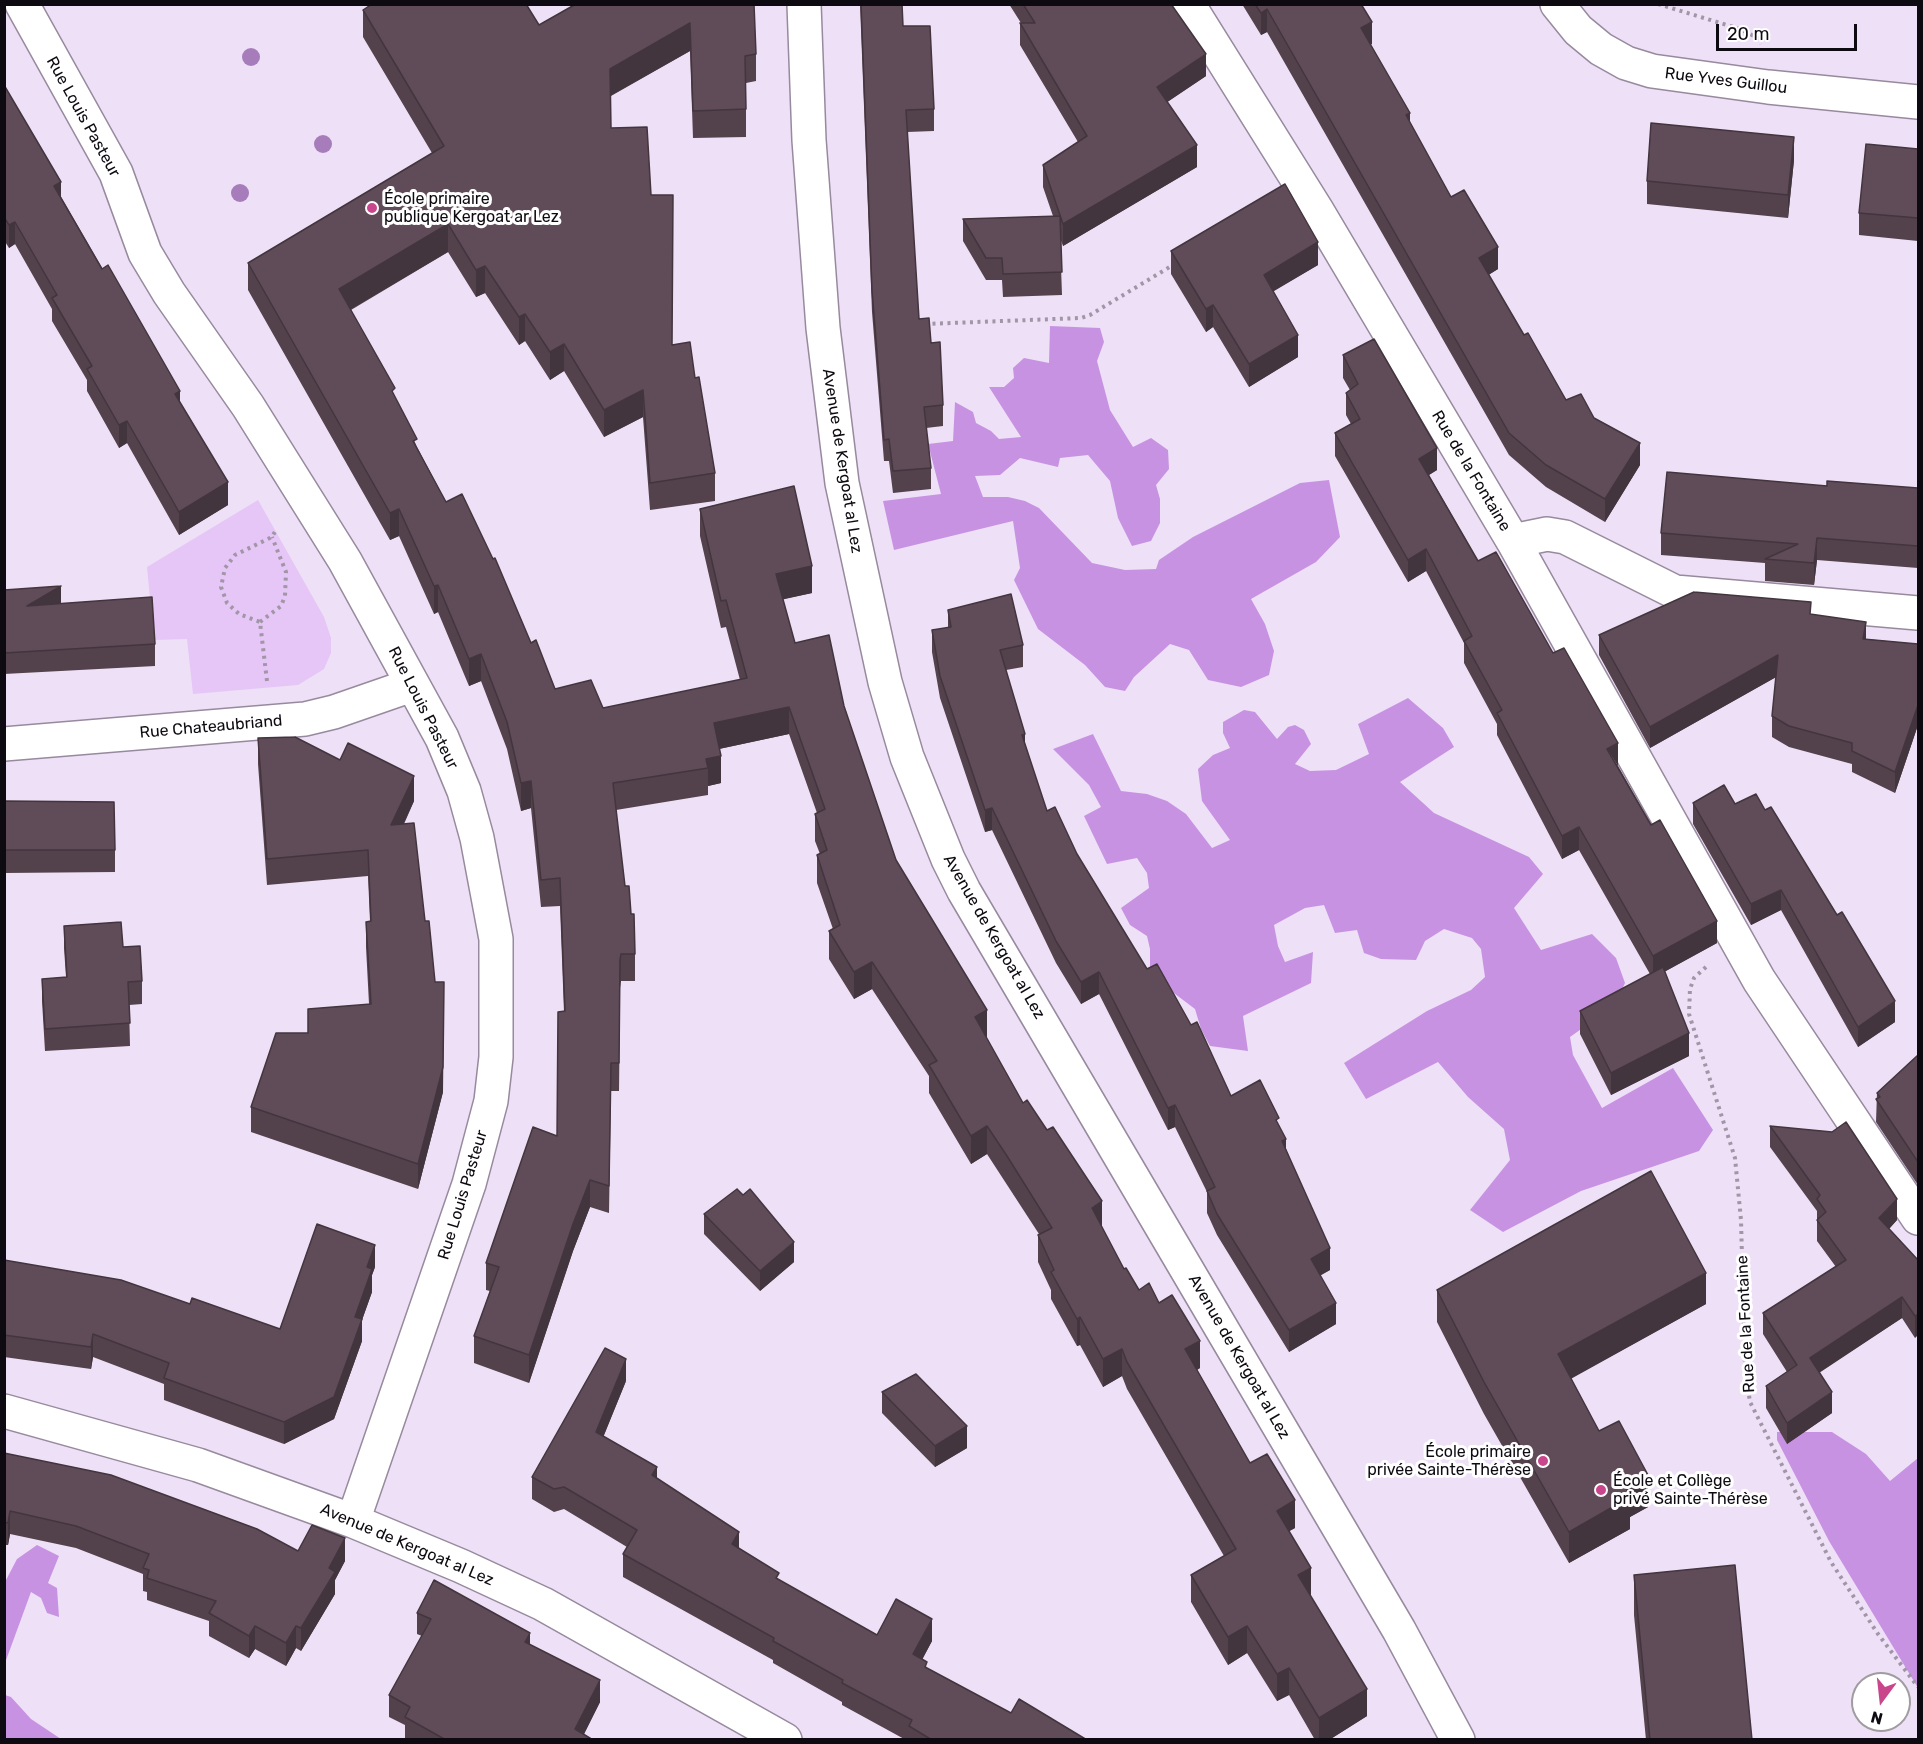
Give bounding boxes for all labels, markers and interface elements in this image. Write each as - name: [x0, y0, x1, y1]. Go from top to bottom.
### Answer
- scale bar: [1719, 12, 1860, 50]
- text: 20 m: [1727, 23, 1769, 45]
- street label: Rue Louis Pasteur: [42, 53, 124, 181]
- street label: Rue Yves Guillou: [1664, 64, 1788, 98]
- place label: École primaire publique Kergoat ar Lez: [384, 189, 559, 227]
- marker: École primaire publique Kergoat ar Lez: [365, 201, 379, 215]
- street label: Avenue de Kergoat al Lez: [818, 367, 866, 555]
- street label: Rue de la Fontaine: [1427, 407, 1515, 535]
- street label: Rue Louis Pasteur: [384, 644, 462, 772]
- street label: Rue Chateaubriand: [139, 711, 283, 743]
- street label: Avenue de Kergoat al Lez: [939, 851, 1049, 1023]
- street label: Rue Louis Pasteur: [434, 1128, 492, 1262]
- street label: Rue de la Fontaine: [1733, 1255, 1759, 1393]
- street label: Avenue de Kergoat al Lez: [1184, 1271, 1294, 1443]
- place label: École primaire privée Sainte-Thérèse: [1367, 1442, 1531, 1480]
- marker: École primaire privée Sainte-Thérèse: [1536, 1454, 1550, 1468]
- place label: École et Collège privé Sainte-Thérèse: [1613, 1471, 1768, 1509]
- marker: École et Collège privé Sainte-Thérèse: [1594, 1483, 1608, 1497]
- street label: Avenue de Kergoat al Lez: [317, 1500, 497, 1590]
- north arrow: [1851, 1672, 1911, 1732]
- text: N: [1869, 1707, 1885, 1729]

